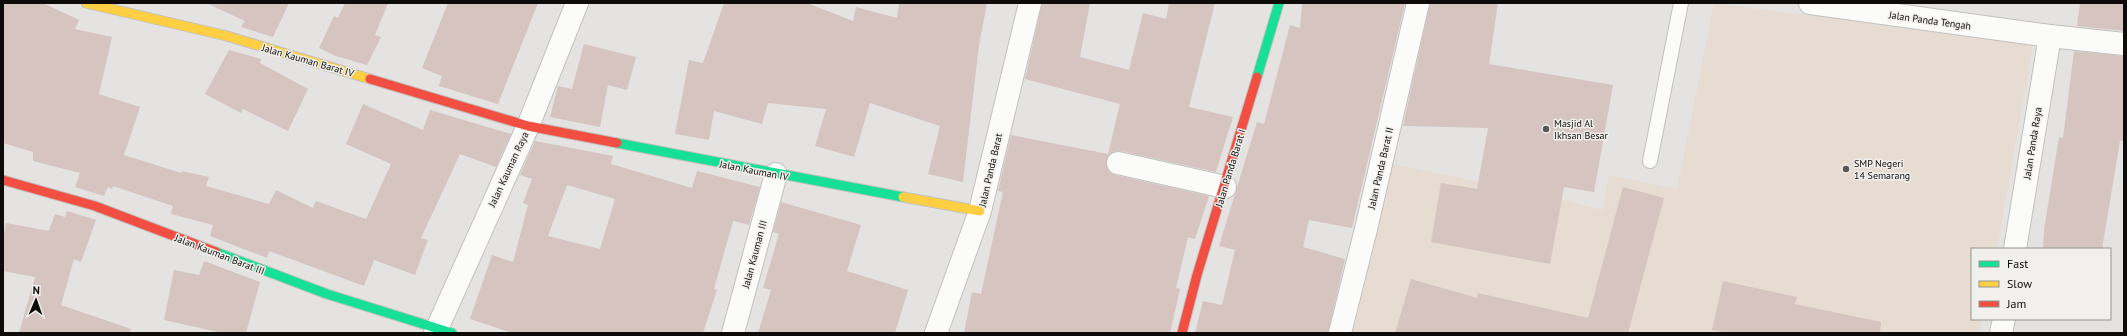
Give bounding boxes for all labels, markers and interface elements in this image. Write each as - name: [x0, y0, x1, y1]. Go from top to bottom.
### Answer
- street label: Jalan Panda Tengah: [1887, 8, 1972, 33]
- street label: Jalan Kauman Barat IV: [259, 41, 356, 80]
- street label: Jalan Panda Raya: [2020, 106, 2045, 181]
- place label: Masjid Al Ikhsan Besar: [1554, 117, 1609, 142]
- marker: Masjid Al Ikhsan Besar: [1541, 124, 1551, 134]
- street label: Jalan Panda Barat II: [1365, 126, 1396, 211]
- street label: Jalan Panda Barat I: [1212, 128, 1248, 210]
- street label: Jalan Kauman Raya: [485, 129, 532, 210]
- street label: Jalan Panda Barat: [975, 131, 1005, 209]
- street label: Jalan Kauman IV: [717, 157, 790, 184]
- place label: SMP Negeri 14 Semarang: [1854, 157, 1910, 182]
- marker: SMP Negeri 14 Semarang: [1841, 164, 1851, 174]
- street label: Jalan Kauman III: [739, 219, 770, 291]
- street label: Jalan Kauman Barat III: [172, 231, 267, 278]
- legend: [1971, 248, 2111, 320]
- text: Fast: [2007, 256, 2028, 271]
- text: Slow: [2007, 276, 2032, 291]
- north arrow: [16, 280, 56, 320]
- text: N: [32, 283, 40, 297]
- text: Jam: [2006, 296, 2026, 311]

